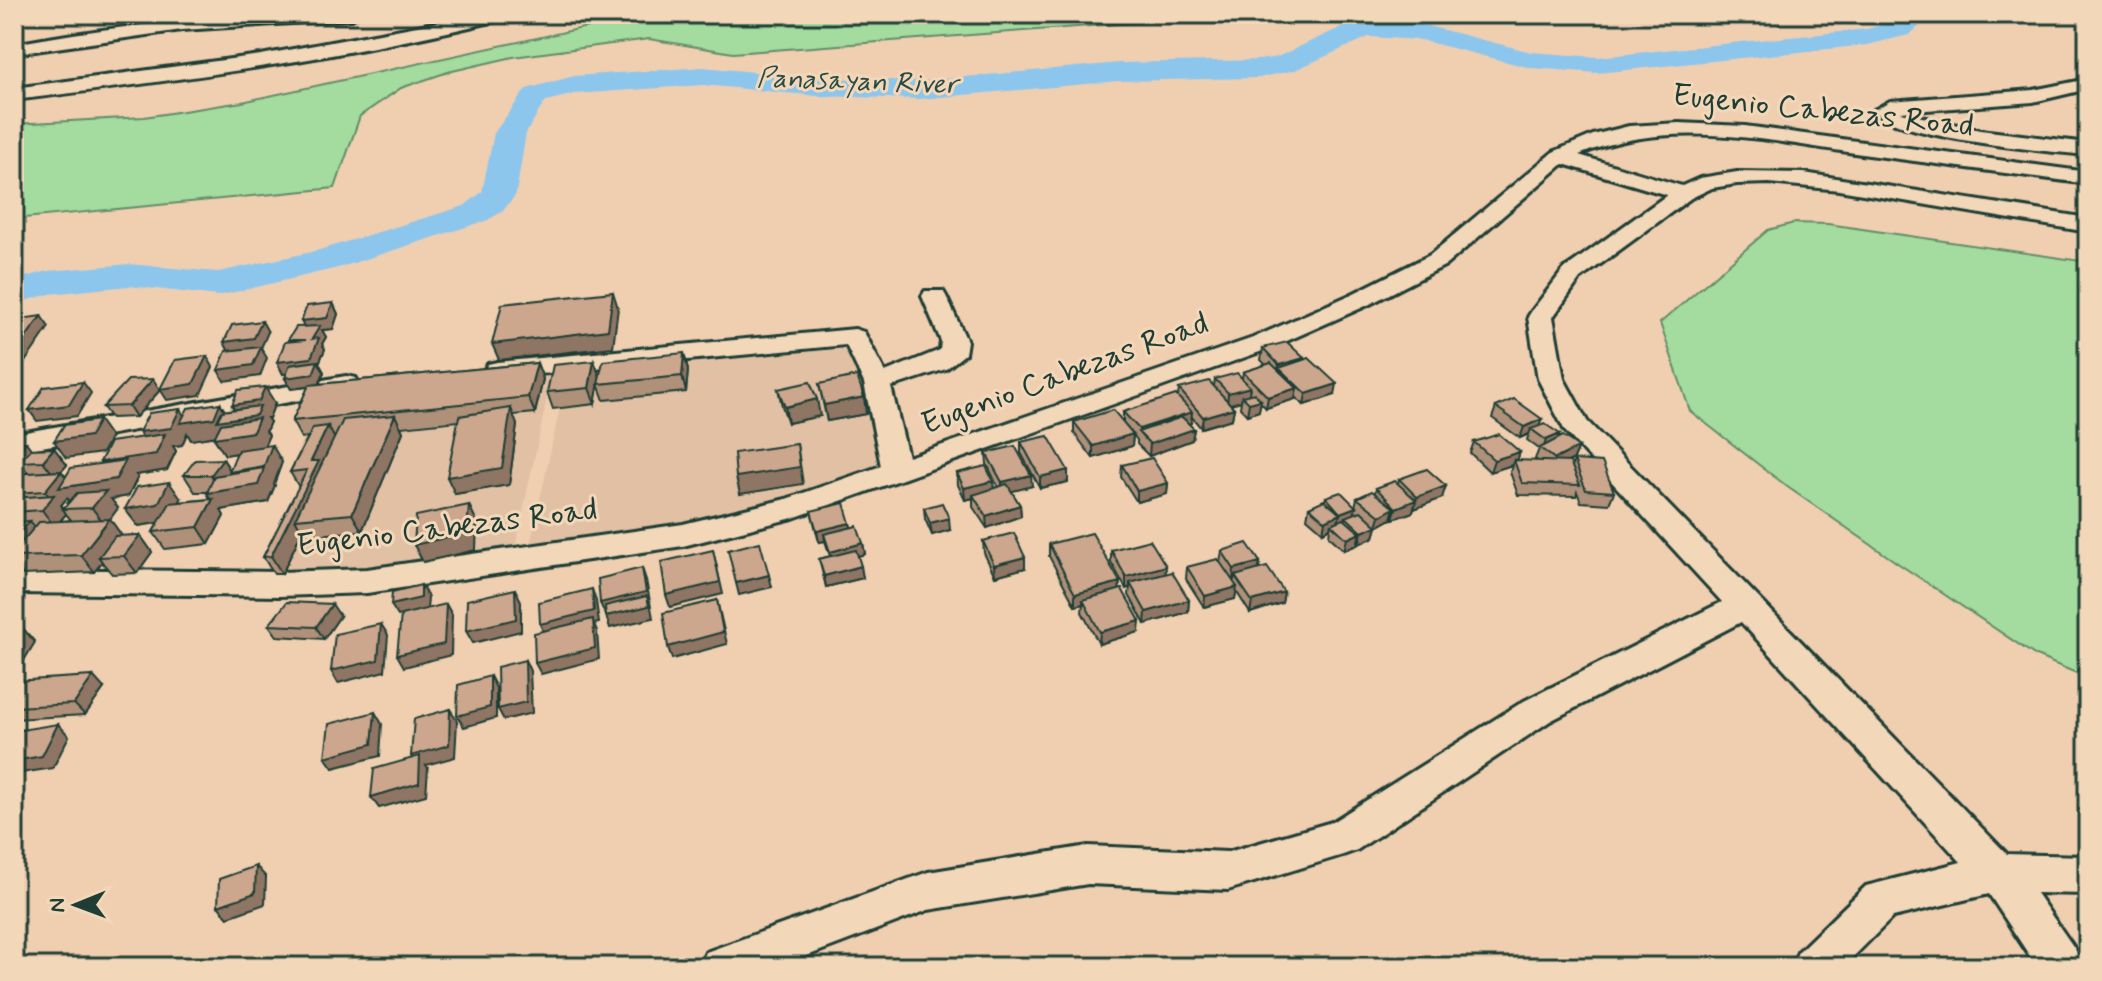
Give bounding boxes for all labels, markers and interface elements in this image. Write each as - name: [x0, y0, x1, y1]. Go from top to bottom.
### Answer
- water label: Panasayan River: [756, 60, 961, 104]
- street label: Eugenio Cabezas Road: [1670, 74, 1976, 148]
- street label: Eugenio Cabezas Road: [916, 303, 1214, 445]
- street label: Eugenio Cabezas Road: [294, 489, 600, 567]
- north arrow: [36, 865, 116, 945]
- text: N: [44, 898, 72, 913]

